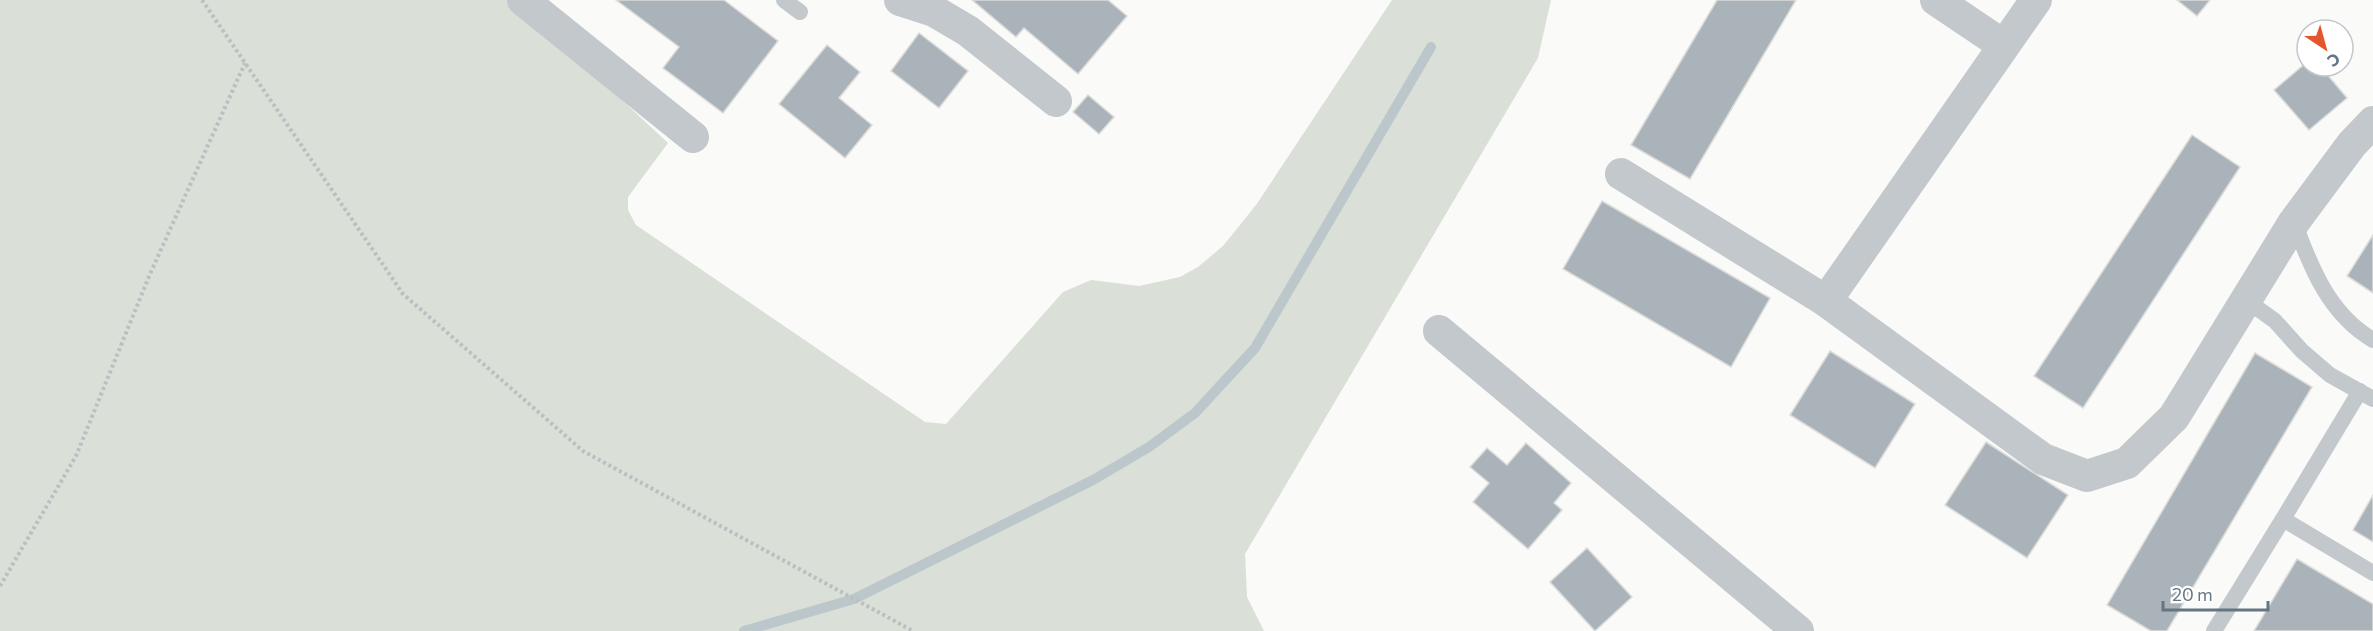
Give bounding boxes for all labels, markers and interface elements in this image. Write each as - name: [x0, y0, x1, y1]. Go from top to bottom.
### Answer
- north arrow: [2295, 18, 2355, 78]
- text: С: [2324, 50, 2344, 71]
- scale bar: [2163, 574, 2268, 612]
- text: 20 m: [2172, 583, 2213, 605]

